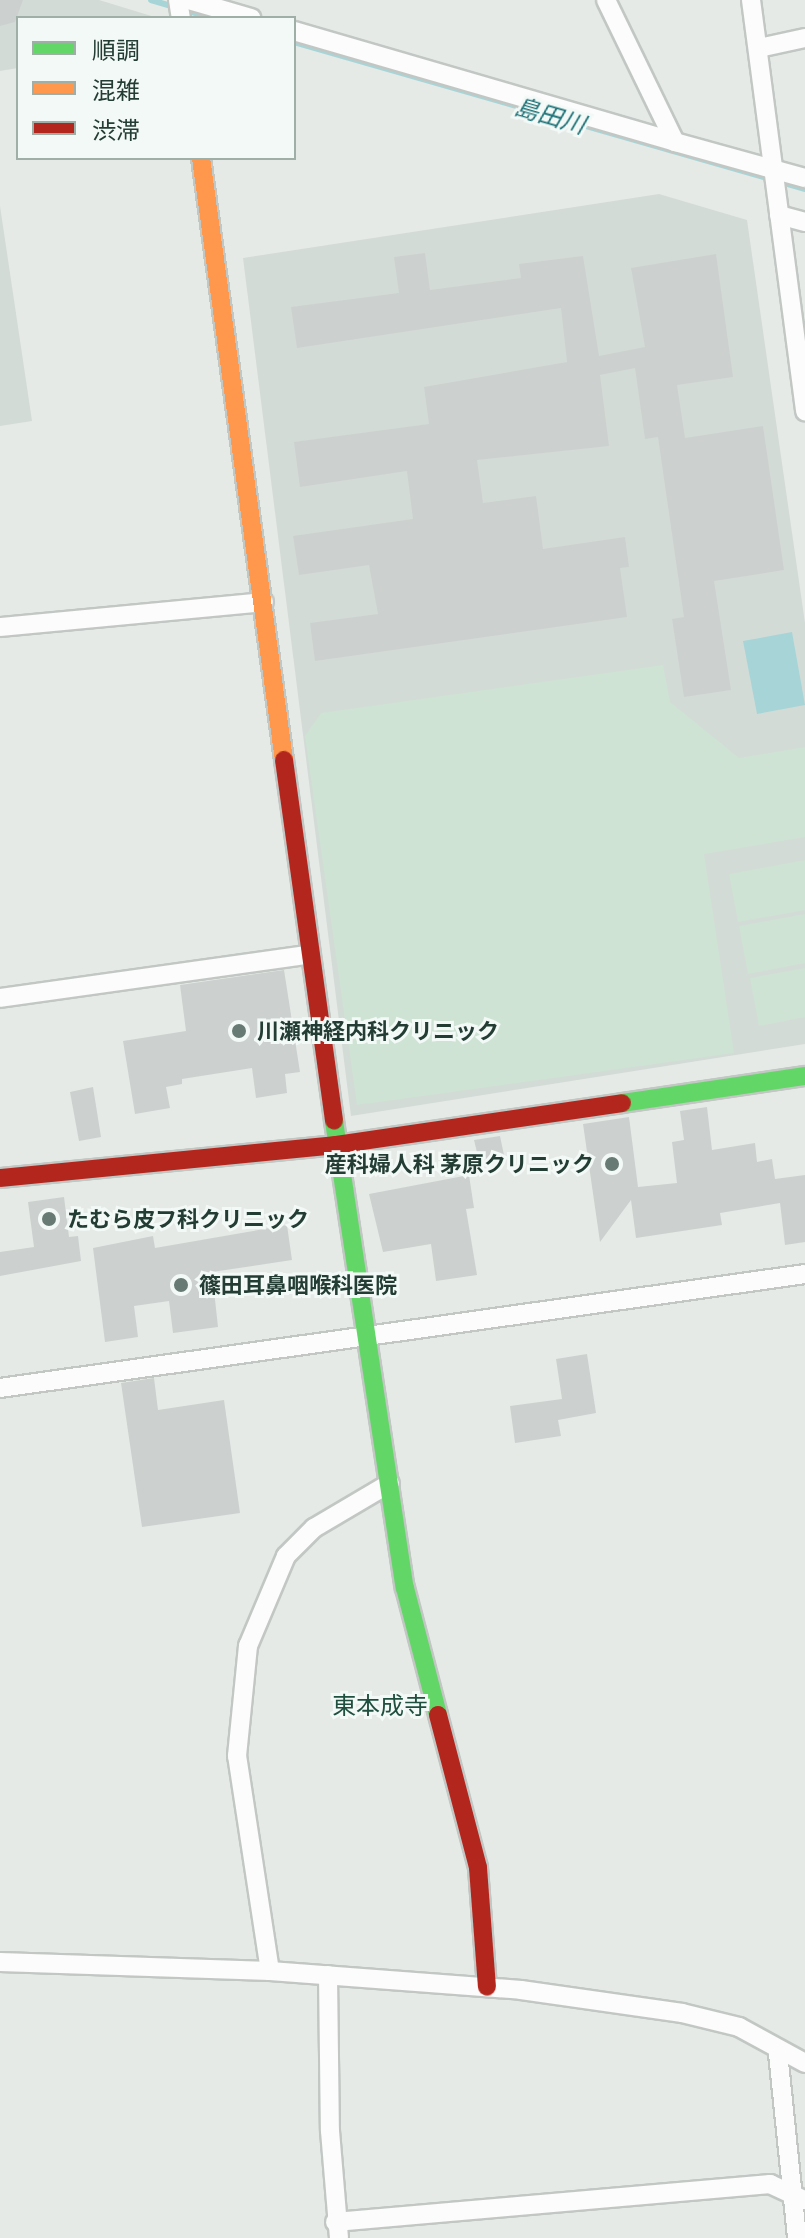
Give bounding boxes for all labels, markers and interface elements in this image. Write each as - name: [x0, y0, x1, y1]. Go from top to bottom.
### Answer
- legend: [16, 16, 296, 160]
- text: 順調: [92, 34, 140, 66]
- text: 混雑: [92, 74, 140, 106]
- water label: 島田川: [511, 92, 589, 140]
- text: 渋滞: [92, 114, 140, 146]
- place label: 川瀬神経内科クリニック: [257, 1018, 499, 1044]
- marker: 川瀬神経内科クリニック: [228, 1020, 250, 1042]
- place label: 産科婦人科 茅原クリニック: [325, 1151, 594, 1177]
- marker: 産科婦人科 茅原クリニック: [601, 1153, 623, 1175]
- place label: たむら皮フ科クリニック: [67, 1206, 309, 1232]
- marker: たむら皮フ科クリニック: [38, 1208, 60, 1230]
- place label: 篠田耳鼻咽喉科医院: [199, 1272, 397, 1298]
- marker: 篠田耳鼻咽喉科医院: [170, 1274, 192, 1296]
- district label: 東本成寺: [332, 1692, 428, 1720]

